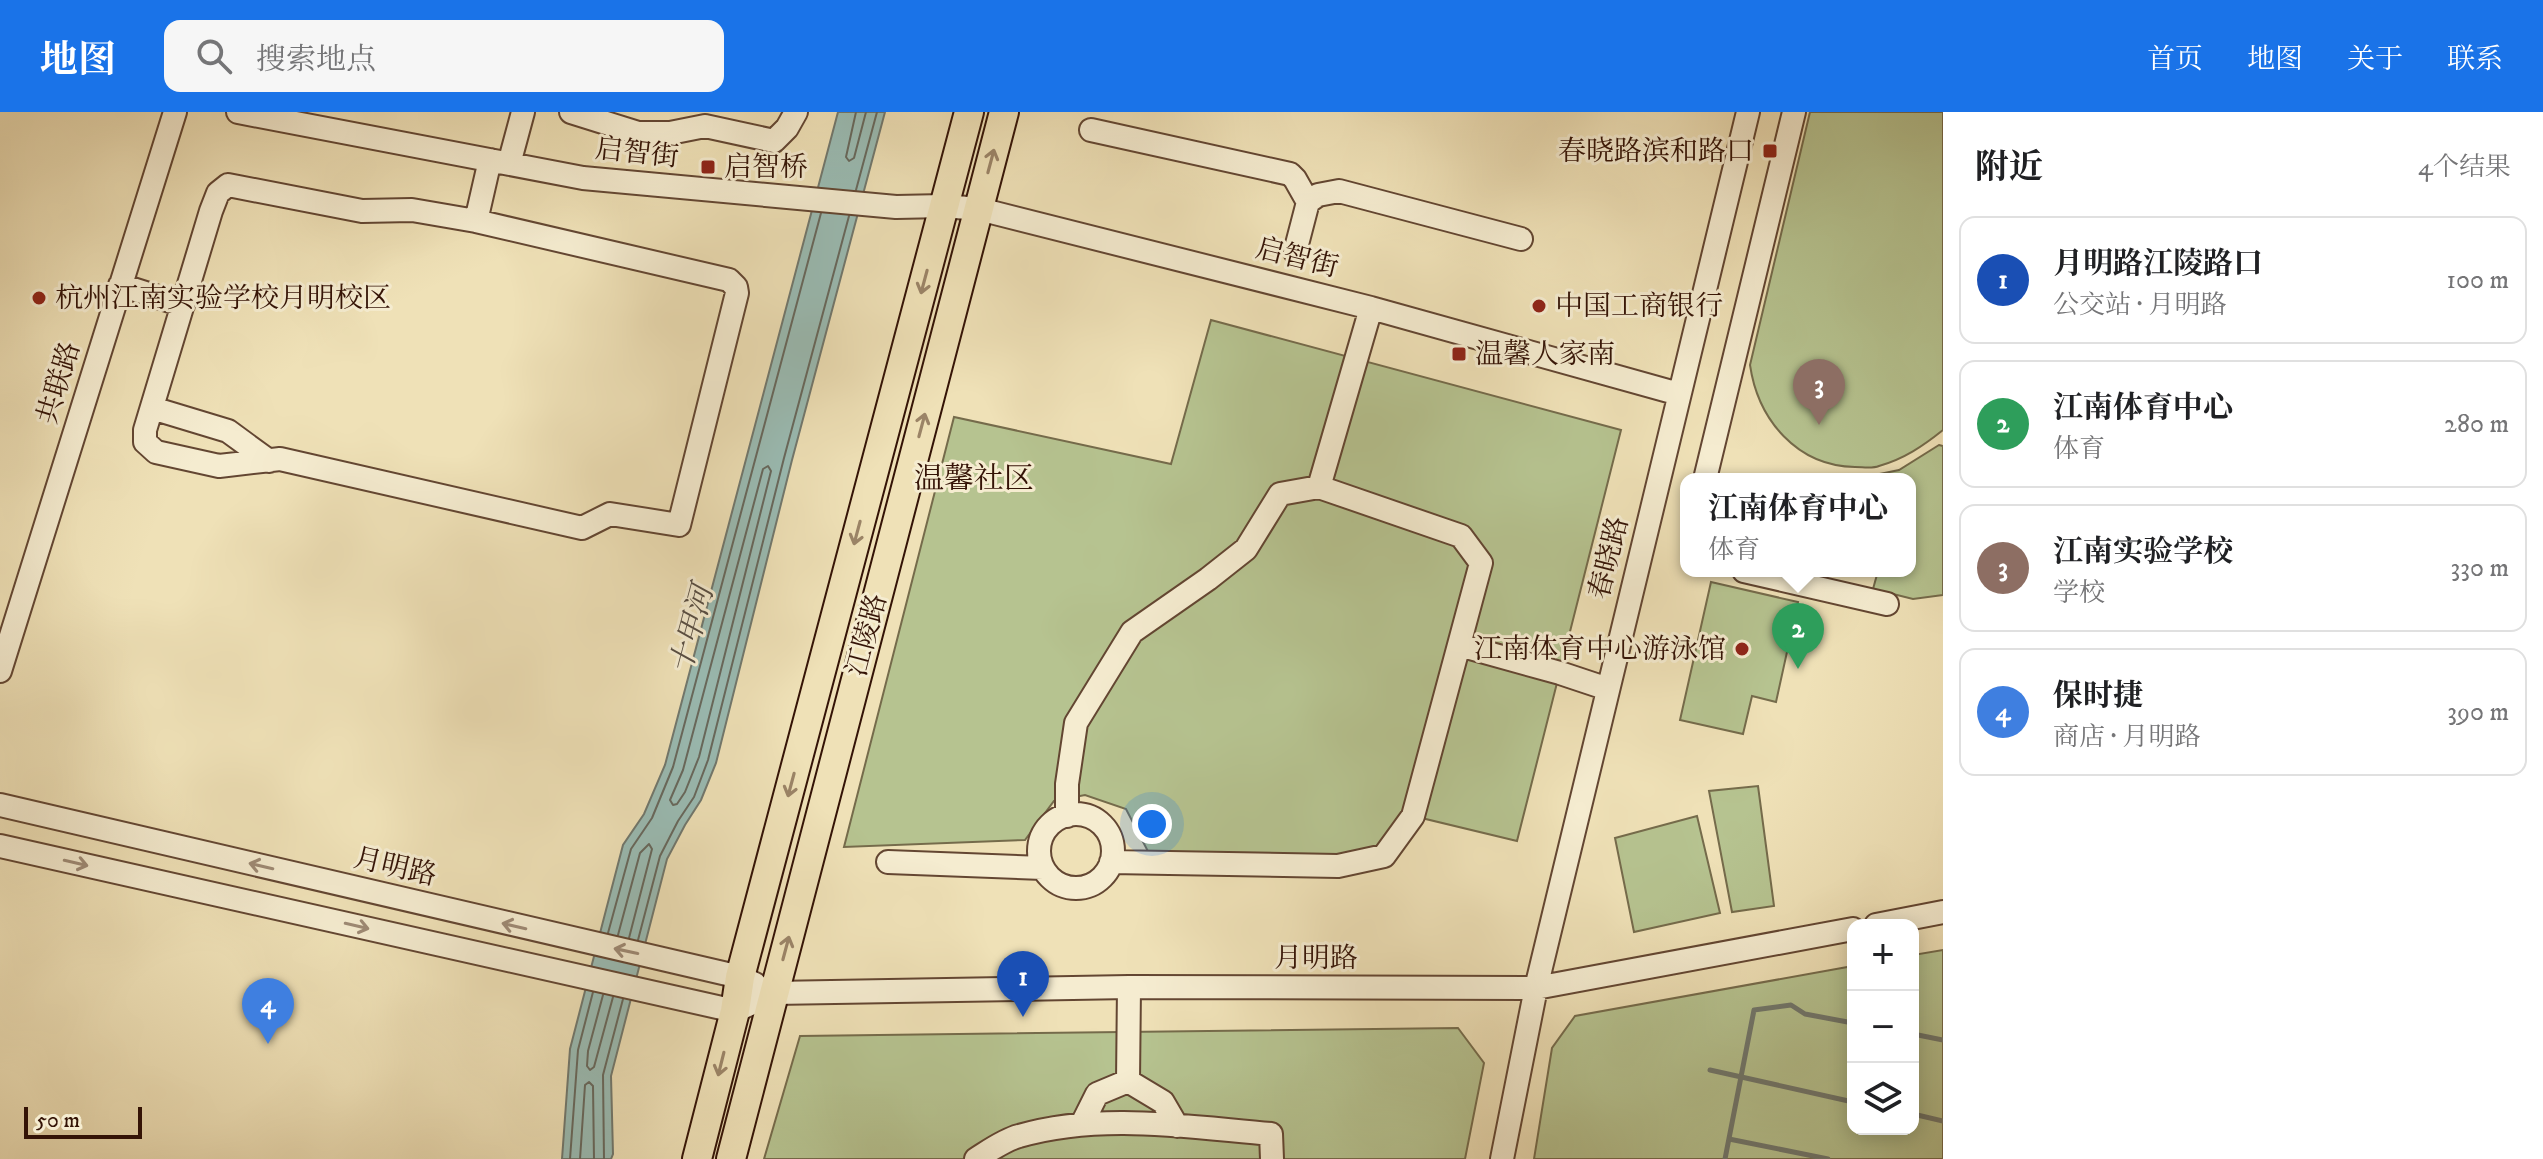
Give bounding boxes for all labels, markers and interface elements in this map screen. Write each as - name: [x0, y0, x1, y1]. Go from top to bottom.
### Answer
- search box: [164, 20, 724, 92]
- icon: search: [192, 34, 236, 78]
- text: 地图: [40, 37, 116, 85]
- text: 搜索地点: [256, 42, 376, 79]
- text: 首页: [2147, 42, 2203, 77]
- text: 地图: [2247, 42, 2303, 77]
- text: 关于: [2347, 42, 2403, 77]
- text: 联系: [2447, 42, 2503, 77]
- street label: 启智街: [593, 131, 681, 175]
- place label: 春晓路滨和路口: [1558, 134, 1754, 169]
- marker: 春晓路滨和路口: [1761, 142, 1779, 160]
- text: 附近: [1975, 147, 2043, 189]
- one-way arrow: [985, 148, 1000, 174]
- place label: 启智桥: [724, 150, 808, 185]
- text: 4个结果: [2418, 151, 2511, 184]
- marker: 启智桥: [699, 158, 717, 176]
- street label: 启智街: [1252, 231, 1342, 285]
- text: 月明路江陵路口: [2053, 246, 2263, 283]
- text: 1: [1998, 264, 2008, 297]
- text: 100 m: [2446, 264, 2509, 297]
- one-way arrow: [915, 268, 930, 294]
- place label: 杭州江南实验学校月明校区: [55, 281, 391, 316]
- marker: 杭州江南实验学校月明校区: [30, 289, 48, 307]
- place label: 中国工商银行: [1555, 289, 1723, 324]
- text: 公交站 · 月明路: [2053, 289, 2226, 322]
- marker: 中国工商银行: [1530, 297, 1548, 315]
- place label: 温馨人家南: [1475, 337, 1615, 372]
- street label: 共联路: [30, 338, 88, 428]
- marker: 温馨人家南: [1450, 345, 1468, 363]
- pin: 3: [1793, 359, 1845, 425]
- text: 江南体育中心: [2053, 390, 2233, 427]
- text: 2: [1997, 408, 2009, 441]
- text: 280 m: [2444, 408, 2509, 441]
- one-way arrow: [916, 413, 931, 439]
- text: 体育: [2053, 433, 2105, 466]
- district label: 温馨社区: [914, 461, 1034, 498]
- popup: [1680, 473, 1916, 577]
- text: 江南体育中心: [1708, 491, 1888, 528]
- street label: 春晓路: [1582, 513, 1636, 603]
- one-way arrow: [849, 520, 864, 546]
- text: 体育: [1708, 534, 1760, 567]
- text: 江南实验学校: [2053, 534, 2233, 571]
- text: 3: [1998, 552, 2008, 585]
- text: 330 m: [2451, 552, 2509, 585]
- water label: 十甲河: [663, 577, 724, 678]
- text: 学校: [2053, 577, 2105, 610]
- street label: 江陵路: [839, 590, 895, 680]
- pin: 2: [1772, 603, 1824, 669]
- place label: 江南体育中心游泳馆: [1474, 632, 1726, 667]
- marker: 江南体育中心游泳馆: [1733, 640, 1751, 658]
- text: 保时捷: [2053, 678, 2143, 715]
- text: 4: [1996, 696, 2010, 729]
- text: 390 m: [2447, 696, 2509, 729]
- text: 商店 · 月明路: [2053, 721, 2200, 754]
- one-way arrow: [783, 771, 798, 797]
- your location: [1132, 804, 1172, 844]
- street label: 月明路: [350, 840, 440, 894]
- one-way arrow: [63, 856, 88, 871]
- one-way arrow: [249, 858, 274, 873]
- one-way arrow: [502, 918, 528, 933]
- one-way arrow: [344, 919, 370, 934]
- map controls: [1847, 919, 1919, 1135]
- button: +: [1847, 919, 1919, 991]
- one-way arrow: [779, 935, 794, 961]
- street label: 月明路: [1274, 941, 1358, 976]
- one-way arrow: [614, 943, 639, 958]
- pin: 1: [997, 951, 1049, 1017]
- pin: 4: [242, 978, 294, 1044]
- button: −: [1847, 991, 1919, 1063]
- one-way arrow: [713, 1050, 728, 1076]
- button: layers: [1847, 1063, 1919, 1135]
- scale bar: [24, 1103, 142, 1139]
- text: 50 m: [36, 1107, 80, 1134]

